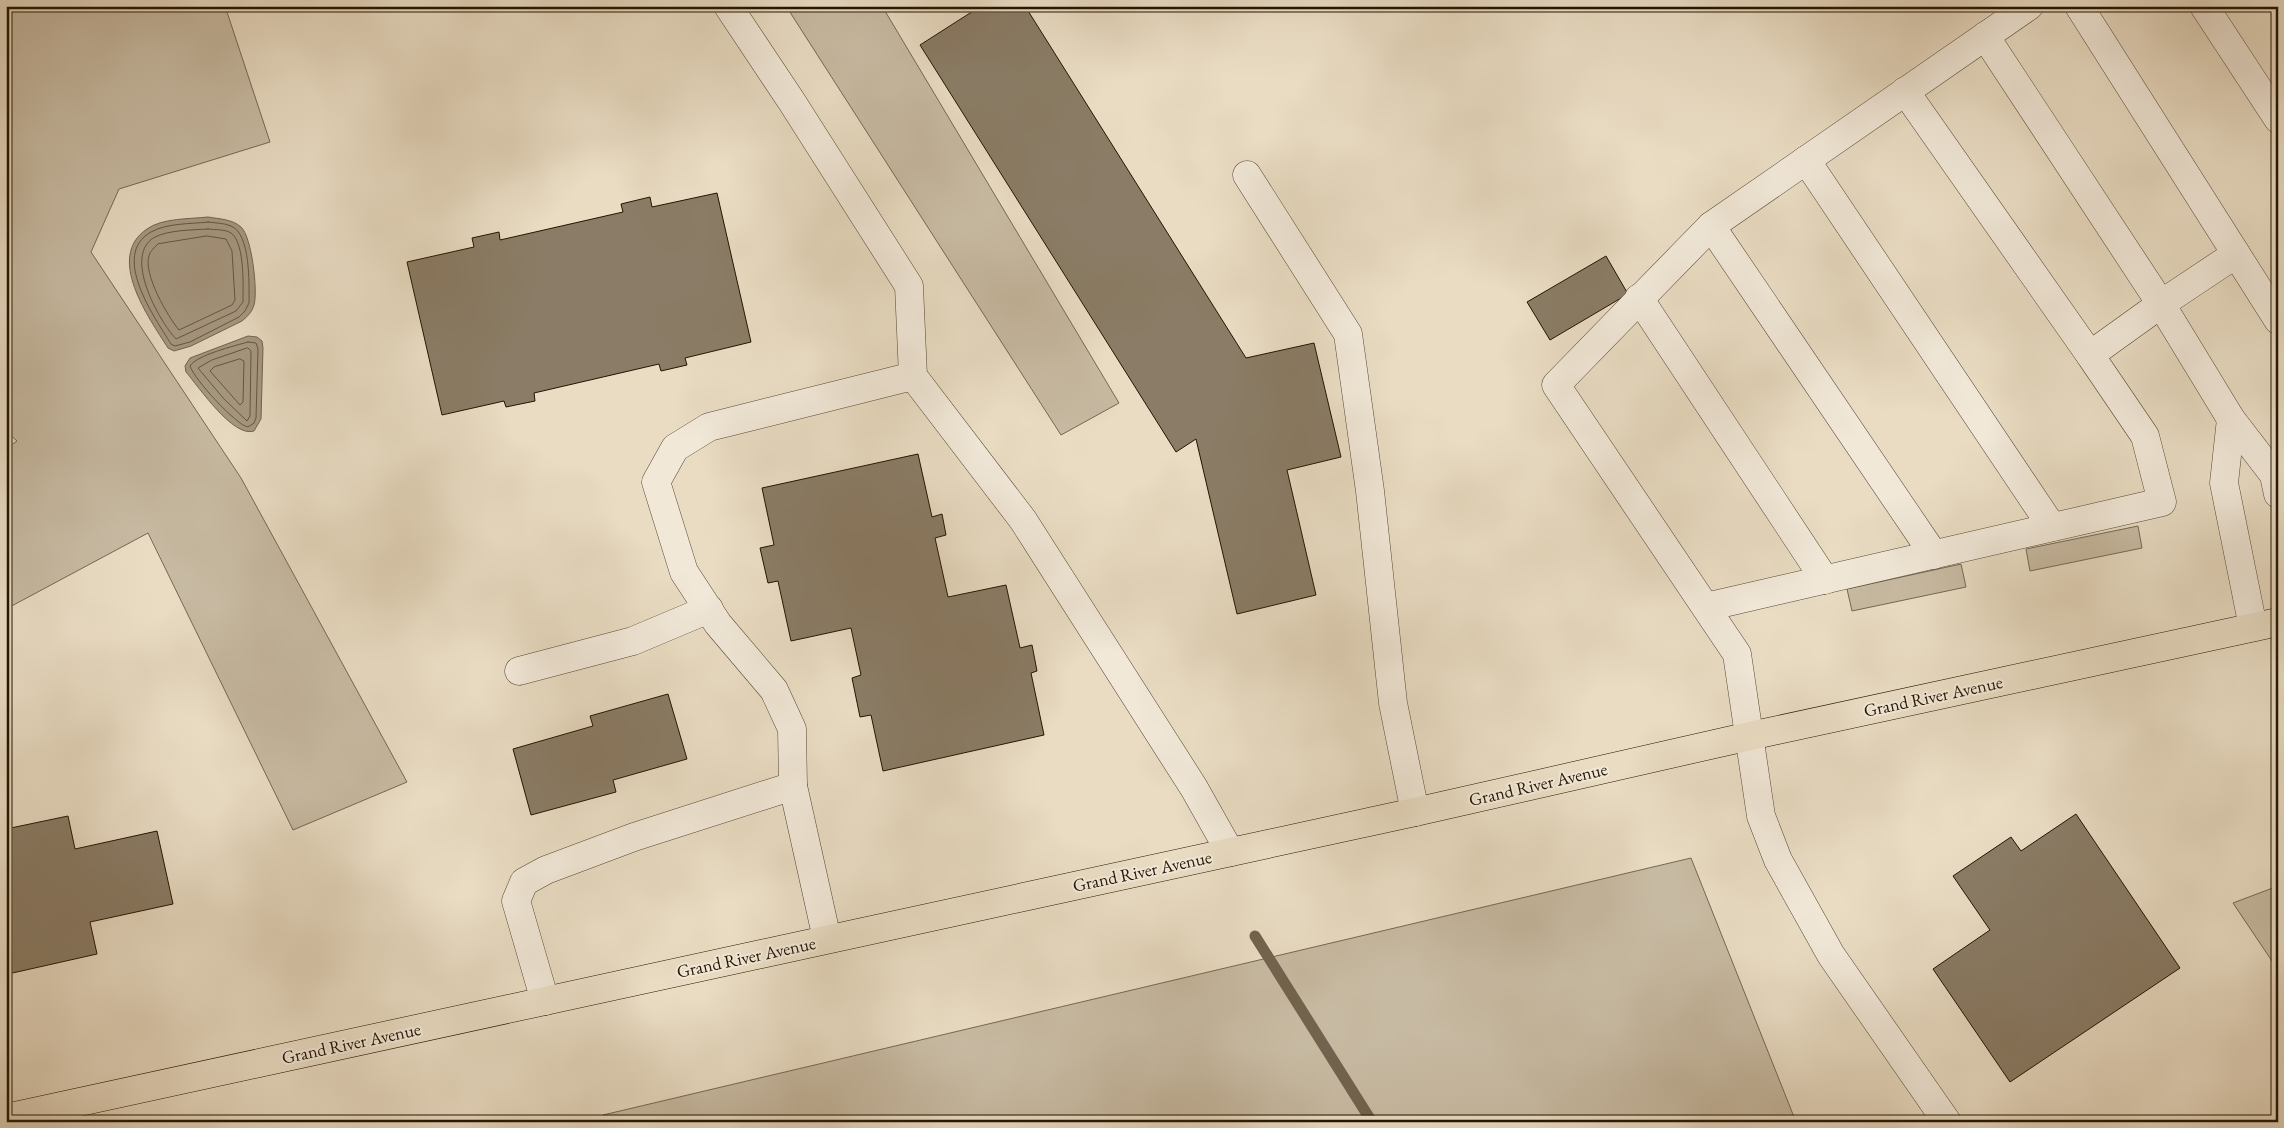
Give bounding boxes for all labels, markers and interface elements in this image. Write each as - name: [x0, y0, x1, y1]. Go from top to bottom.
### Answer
- street label: Grand River Avenue: [1861, 670, 2005, 722]
- street label: Grand River Avenue: [1466, 757, 1610, 811]
- street label: Grand River Avenue: [1070, 845, 1214, 897]
- street label: Grand River Avenue: [674, 931, 818, 983]
- street label: Grand River Avenue: [279, 1017, 423, 1069]

